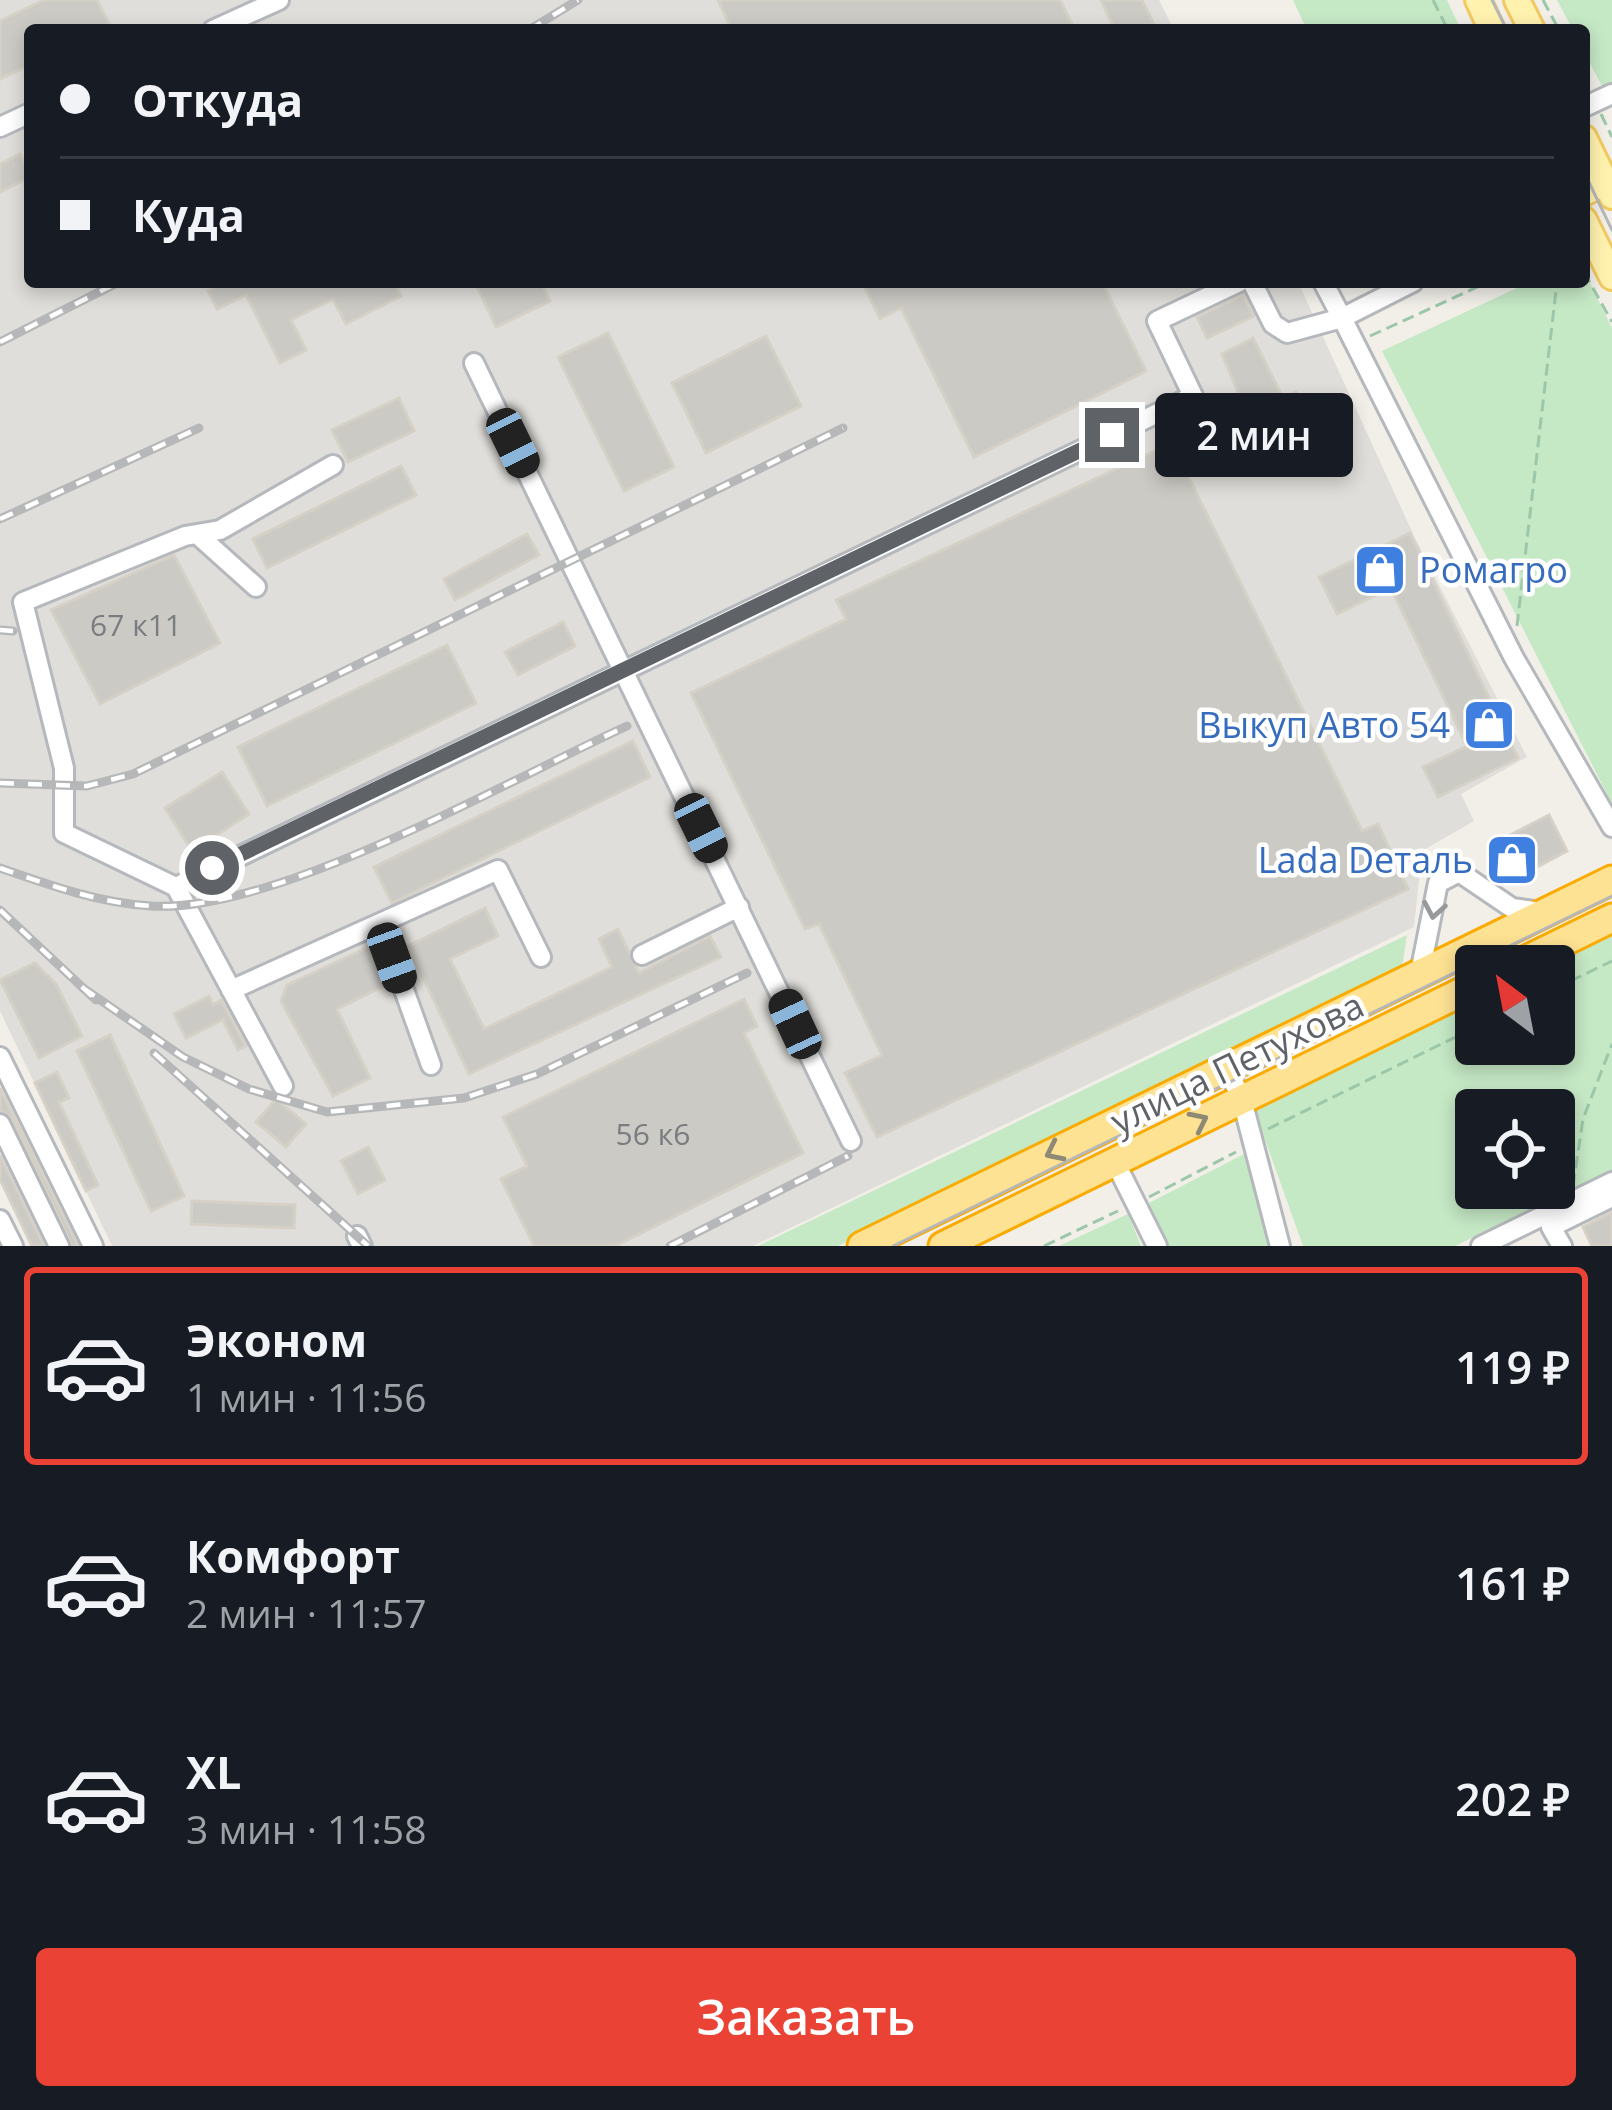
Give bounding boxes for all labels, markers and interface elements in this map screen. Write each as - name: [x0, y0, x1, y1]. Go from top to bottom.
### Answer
- text: Откуда: [132, 69, 303, 130]
- text: Куда: [132, 184, 245, 245]
- callout: 2 мин: [1154, 393, 1352, 477]
- car: [481, 403, 545, 483]
- route end: [1085, 408, 1139, 462]
- text: 2 мин: [1197, 408, 1311, 461]
- shop icon: Ромагро: [1352, 542, 1408, 598]
- place label: Ромагро: [1419, 545, 1568, 594]
- house number: 67 к11: [90, 604, 182, 645]
- shop icon: Выкуп Авто 54: [1461, 697, 1517, 753]
- place label: Выкуп Авто 54: [1198, 700, 1450, 749]
- car: [669, 788, 733, 868]
- shop icon: Lada Dеталь: [1484, 832, 1540, 888]
- place label: Lada Dеталь: [1258, 835, 1473, 884]
- route start: [185, 841, 239, 895]
- one-way arrow: [1422, 900, 1447, 920]
- car: [363, 918, 421, 998]
- north arrow: [1455, 945, 1575, 1065]
- map controls: [1455, 945, 1575, 1209]
- street label: улица Петухова: [1102, 980, 1372, 1145]
- car: [763, 984, 827, 1064]
- button: locate: [1455, 1089, 1575, 1209]
- one-way arrow: [1187, 1112, 1208, 1135]
- house number: 56 к6: [616, 1113, 690, 1154]
- one-way arrow: [1045, 1138, 1066, 1161]
- text: Эконом: [186, 1309, 367, 1370]
- icon: car: [42, 1312, 150, 1420]
- text: 119 ₽: [1455, 1336, 1570, 1397]
- text: 1 мин · 11:56: [186, 1370, 426, 1423]
- text: Комфорт: [186, 1525, 400, 1586]
- icon: car: [42, 1528, 150, 1636]
- text: 161 ₽: [1455, 1552, 1570, 1613]
- text: 2 мин · 11:57: [186, 1586, 426, 1639]
- text: XL: [186, 1741, 241, 1802]
- icon: car: [42, 1744, 150, 1852]
- text: 202 ₽: [1455, 1768, 1570, 1829]
- text: 3 мин · 11:58: [186, 1802, 426, 1855]
- button: Заказать: [36, 1948, 1576, 2086]

